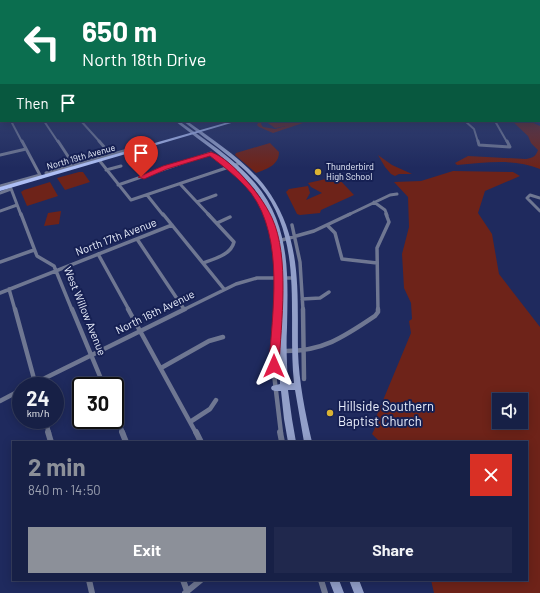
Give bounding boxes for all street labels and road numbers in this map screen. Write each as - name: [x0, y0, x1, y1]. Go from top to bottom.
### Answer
- street label: North 19th Avenue: [45, 141, 117, 172]
- street label: North 17th Avenue: [73, 215, 158, 258]
- street label: West Willow Avenue: [62, 264, 109, 357]
- street label: North 16th Avenue: [113, 287, 197, 336]

